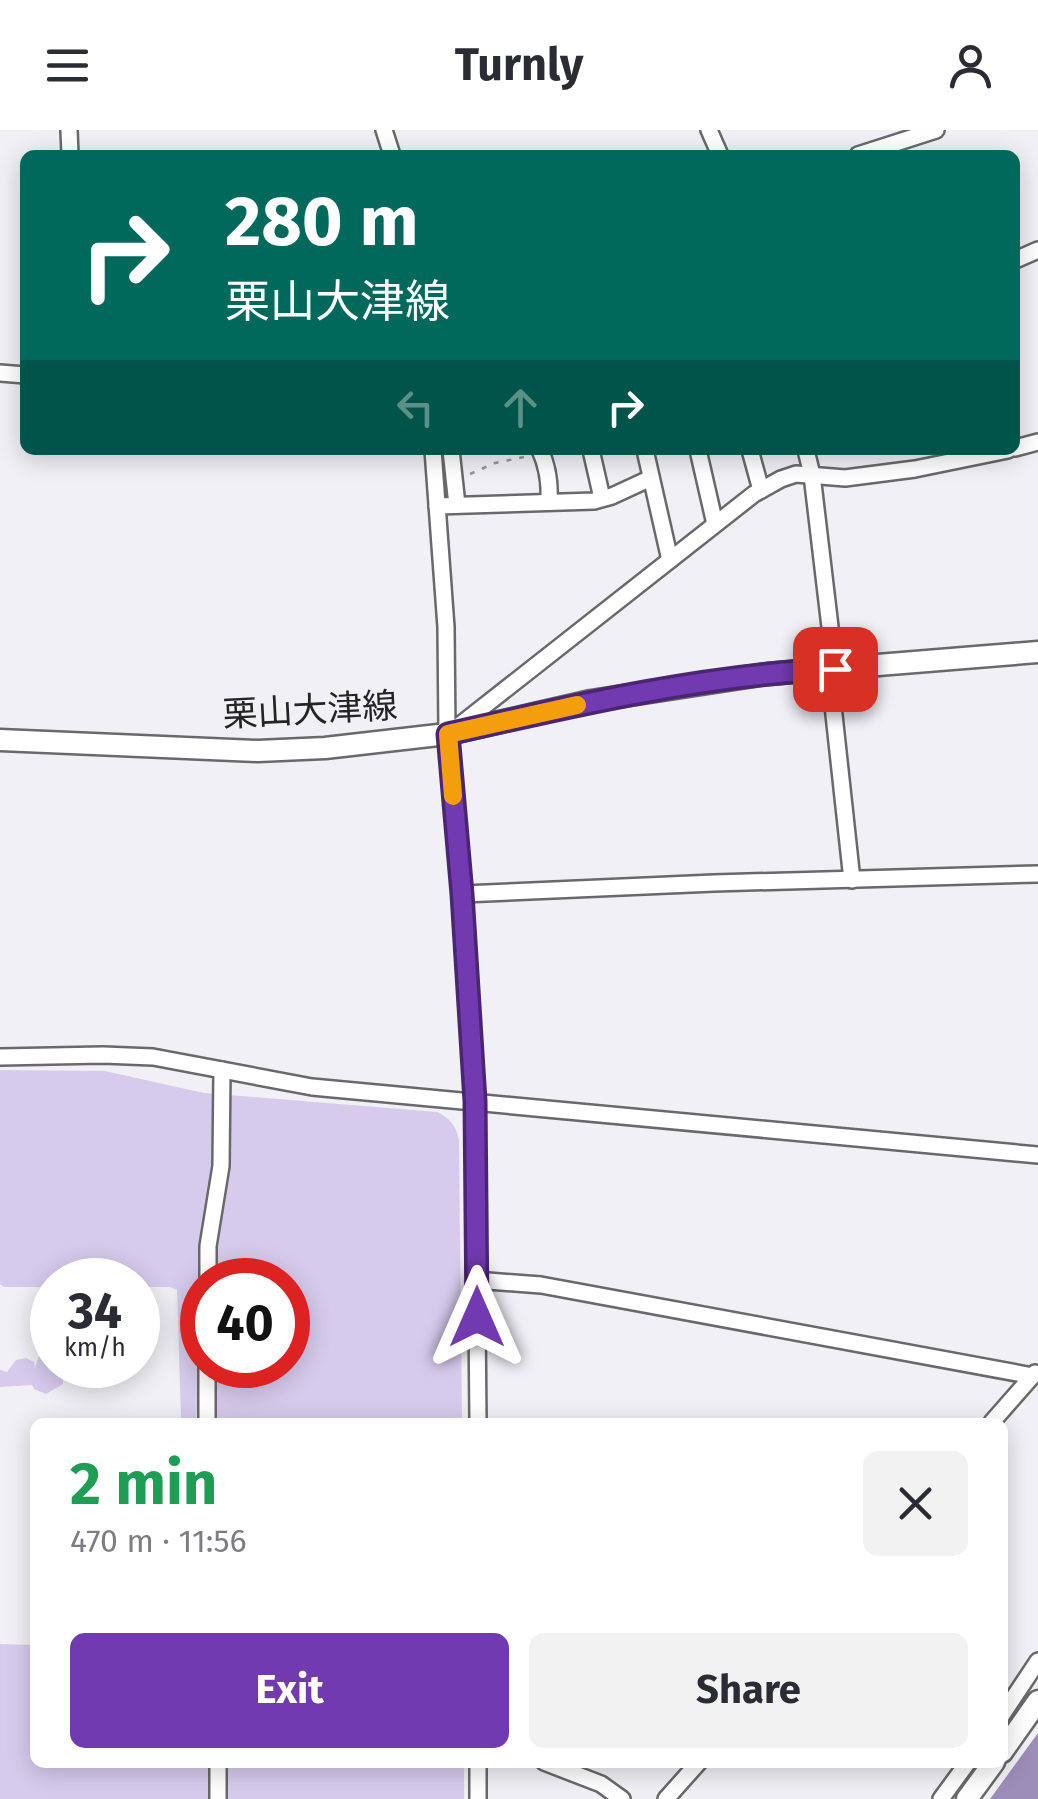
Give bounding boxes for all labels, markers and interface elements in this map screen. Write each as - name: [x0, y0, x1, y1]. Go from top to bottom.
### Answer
- icon: menu: [40, 38, 95, 93]
- text: Turnly: [455, 38, 583, 92]
- icon: person: [943, 38, 998, 93]
- text: 280 m: [225, 180, 419, 264]
- icon: right: [60, 190, 190, 320]
- text: 栗山大津線: [225, 275, 450, 329]
- icon: left: [388, 380, 443, 435]
- icon: ahead: [493, 380, 548, 435]
- icon: right: [598, 380, 653, 435]
- pin: [793, 627, 878, 712]
- icon: arrive: [808, 642, 863, 697]
- street label: 栗山大津線: [222, 684, 398, 736]
- speed limit sign: 40: [180, 1258, 310, 1388]
- position arrow: [425, 1265, 529, 1369]
- text: 34: [68, 1281, 122, 1341]
- text: km/h: [64, 1333, 126, 1363]
- text: 2 min: [70, 1448, 217, 1520]
- button: close: [863, 1451, 968, 1556]
- text: 470 m · 11:56: [70, 1522, 247, 1560]
- button: Exit: [70, 1633, 509, 1748]
- button: Share: [529, 1633, 968, 1748]

